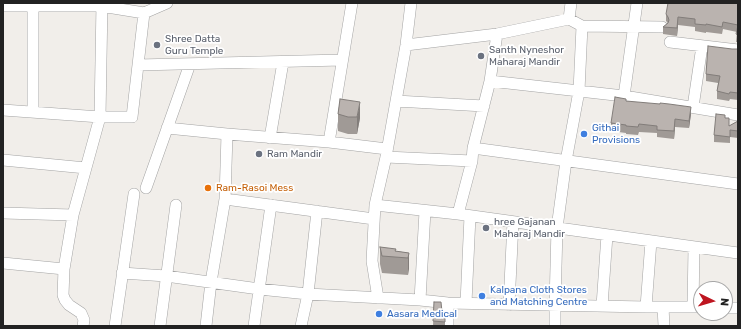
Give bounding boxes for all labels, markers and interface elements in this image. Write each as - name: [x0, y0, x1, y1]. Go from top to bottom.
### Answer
- place label: Shree Datta Guru Temple: [165, 33, 223, 56]
- marker: Shree Datta Guru Temple: [152, 40, 162, 50]
- place label: Santh Nyneshor Maharaj Mandir: [489, 44, 564, 68]
- marker: Santh Nyneshor Maharaj Mandir: [476, 51, 486, 61]
- place label: Githai Provisions: [592, 122, 640, 146]
- marker: Githai Provisions: [579, 129, 589, 139]
- place label: Ram Mandir: [267, 148, 322, 160]
- marker: Ram Mandir: [254, 149, 264, 159]
- place label: Ram-Rasoi Mess: [216, 182, 293, 194]
- marker: Ram-Rasoi Mess: [203, 183, 213, 193]
- place label: hree Gajanan Maharaj Mandir: [494, 216, 565, 240]
- marker: hree Gajanan Maharaj Mandir: [481, 223, 491, 233]
- north arrow: [693, 281, 733, 321]
- place label: Kalpana Cloth Stores and Matching Centre: [490, 284, 587, 308]
- marker: Kalpana Cloth Stores and Matching Centre: [477, 291, 487, 301]
- text: N: [718, 297, 731, 307]
- place label: Aasara Medical: [387, 308, 457, 320]
- marker: Aasara Medical: [374, 309, 384, 319]

